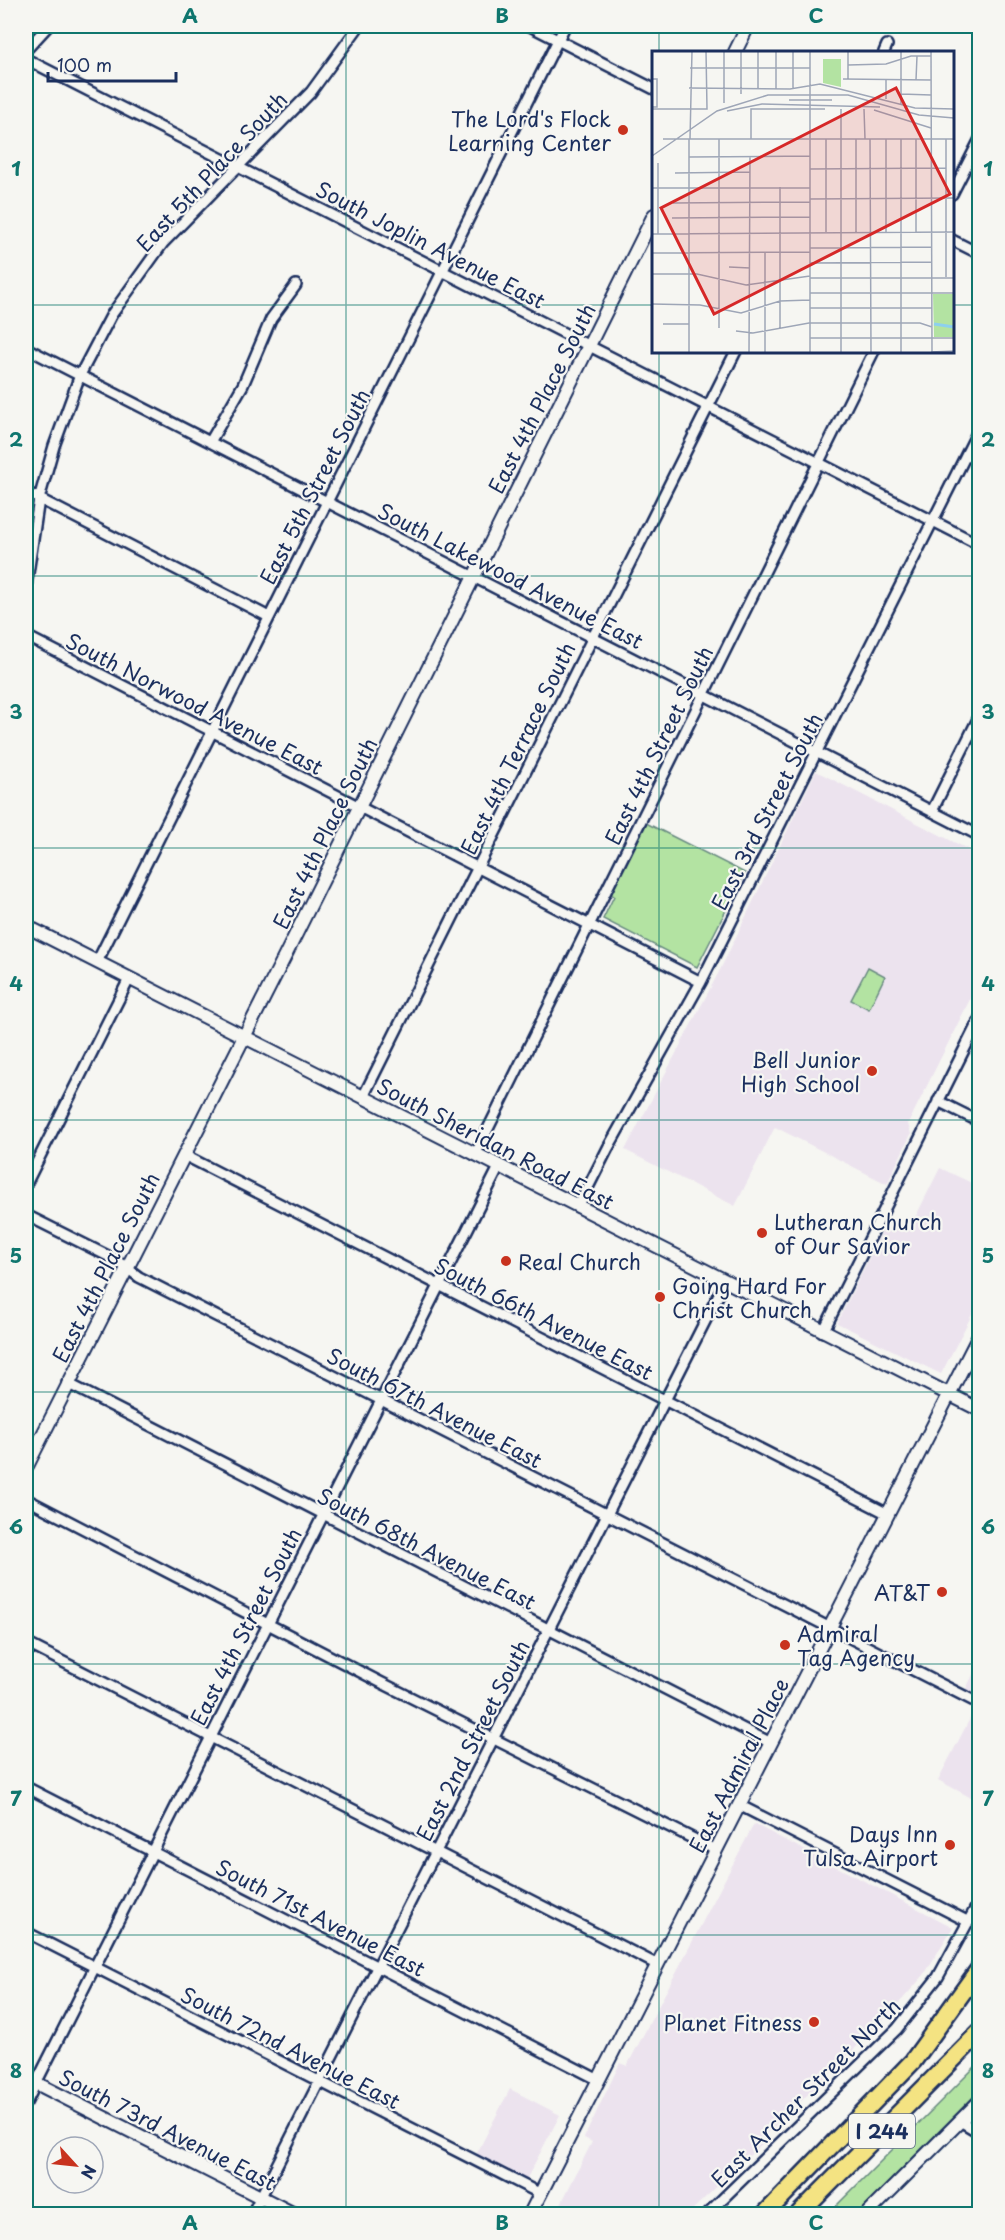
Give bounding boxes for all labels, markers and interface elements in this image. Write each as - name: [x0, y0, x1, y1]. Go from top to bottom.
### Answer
- text: A: [182, 0, 198, 30]
- text: B: [495, 0, 509, 30]
- text: C: [808, 0, 824, 30]
- scale bar: [48, 45, 176, 83]
- text: 100 m: [57, 51, 112, 78]
- inset map: [652, 51, 954, 352]
- street label: East 5th Place South: [128, 84, 294, 258]
- place label: The Lord's Flock Learning Center: [448, 102, 611, 158]
- marker: The Lord's Flock Learning Center: [616, 123, 630, 137]
- text: 1: [11, 153, 21, 183]
- text: 1: [983, 153, 993, 183]
- street label: South Joplin Avenue East: [311, 172, 551, 316]
- street label: East 4th Place South: [479, 297, 603, 499]
- street label: East 5th Street South: [251, 383, 377, 589]
- text: 2: [9, 424, 23, 454]
- text: 2: [981, 424, 995, 454]
- street label: South Lakewood Avenue East: [373, 494, 649, 656]
- street label: South Norwood Avenue East: [61, 624, 329, 782]
- street label: East 4th Terrace South: [452, 636, 582, 860]
- street label: East 4th Street South: [596, 640, 720, 850]
- text: 3: [9, 696, 23, 726]
- text: 3: [981, 696, 995, 726]
- street label: East 3rd Street South: [702, 707, 830, 915]
- street label: East 4th Place South: [264, 732, 384, 934]
- text: 4: [9, 968, 23, 998]
- text: 4: [981, 968, 995, 998]
- place label: Bell Junior High School: [741, 1043, 860, 1099]
- marker: Bell Junior High School: [865, 1064, 879, 1078]
- street label: South Sheridan Road East: [372, 1069, 620, 1217]
- street label: East 4th Place South: [43, 1166, 167, 1368]
- place label: Lutheran Church of Our Savior: [774, 1205, 942, 1261]
- marker: Lutheran Church of Our Savior: [755, 1226, 769, 1240]
- text: 5: [10, 1240, 22, 1270]
- text: 5: [982, 1240, 994, 1270]
- place label: Real Church: [518, 1245, 641, 1277]
- street label: South 66th Avenue East: [429, 1249, 659, 1387]
- marker: Real Church: [499, 1254, 513, 1268]
- place label: Going Hard For Christ Church: [672, 1269, 826, 1325]
- marker: Going Hard For Christ Church: [653, 1290, 667, 1304]
- street label: South 67th Avenue East: [322, 1339, 548, 1475]
- street label: South 68th Avenue East: [312, 1479, 542, 1617]
- text: 6: [9, 1511, 23, 1541]
- text: 6: [981, 1511, 995, 1541]
- street label: East 4th Street South: [181, 1522, 309, 1730]
- place label: AT&T: [874, 1576, 931, 1608]
- marker: AT&T: [935, 1585, 949, 1599]
- place label: Admiral Tag Agency: [797, 1617, 915, 1673]
- street label: East 2nd Street South: [407, 1634, 537, 1846]
- marker: Admiral Tag Agency: [778, 1638, 792, 1652]
- street label: East Admiral Place: [680, 1672, 796, 1858]
- text: 7: [10, 1783, 22, 1813]
- text: 7: [982, 1783, 994, 1813]
- place label: Days Inn Tulsa Airport: [803, 1817, 938, 1873]
- marker: Days Inn Tulsa Airport: [943, 1838, 957, 1852]
- street label: South 71st Avenue East: [211, 1850, 431, 1984]
- street label: South 72nd Avenue East: [176, 1978, 406, 2116]
- street label: East Archer Street North: [703, 1990, 907, 2194]
- place label: Planet Fitness: [663, 2006, 802, 2038]
- marker: Planet Fitness: [807, 2015, 821, 2029]
- text: 8: [10, 2055, 22, 2085]
- text: 8: [982, 2055, 994, 2085]
- street label: South 73rd Avenue East: [54, 2060, 282, 2198]
- road number: I 244: [849, 2114, 915, 2148]
- north arrow: [45, 2135, 105, 2195]
- text: N: [76, 2161, 103, 2183]
- text: A: [182, 2207, 198, 2237]
- text: B: [495, 2207, 509, 2237]
- text: C: [808, 2207, 824, 2237]

